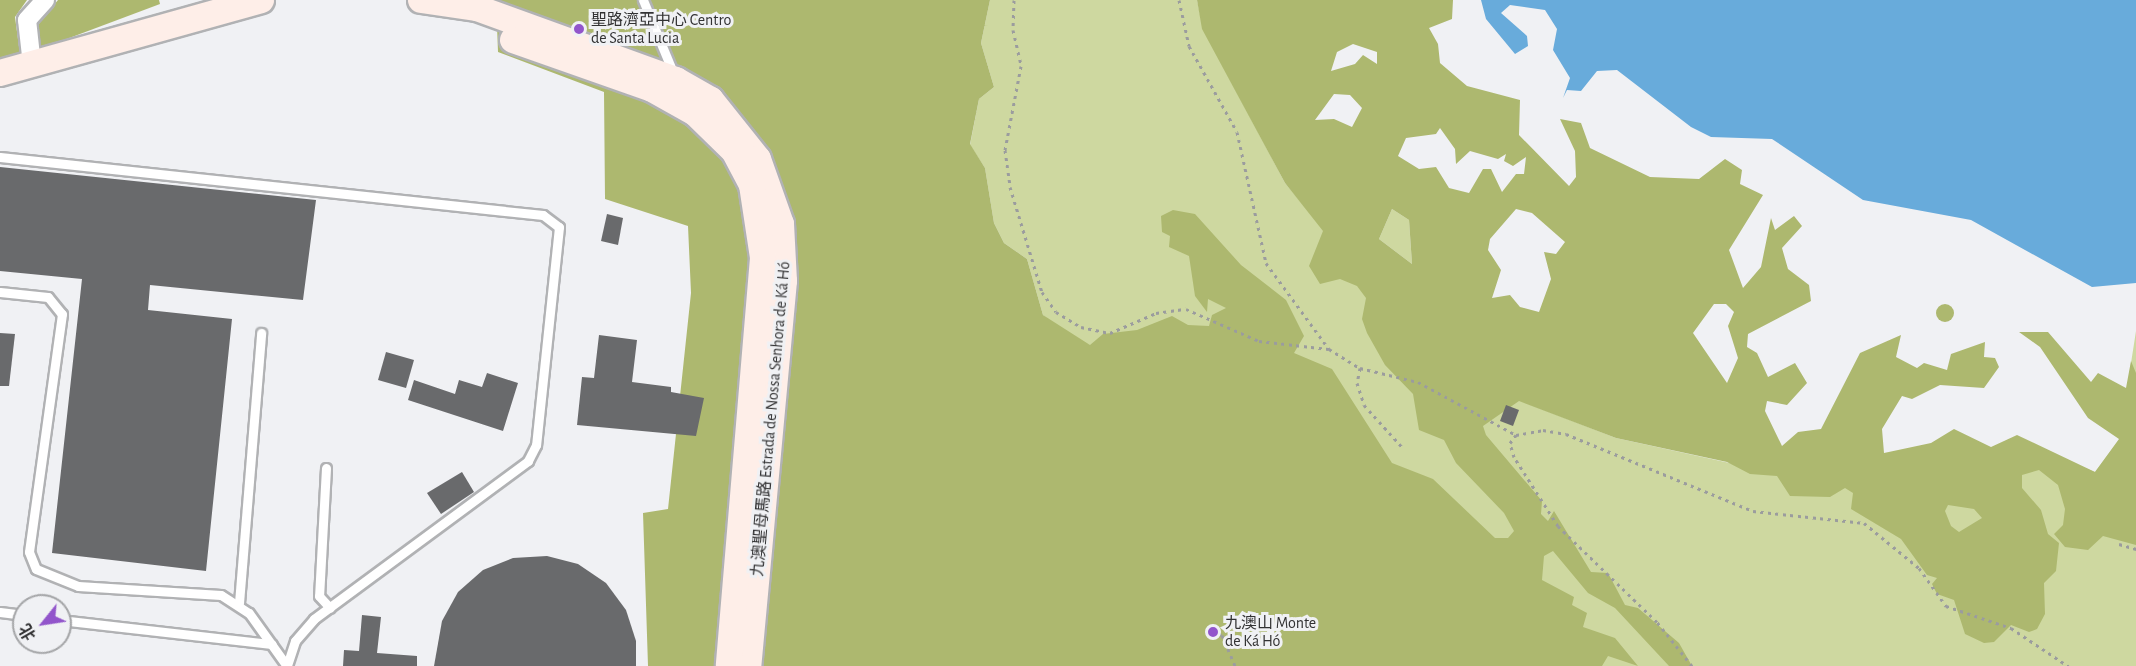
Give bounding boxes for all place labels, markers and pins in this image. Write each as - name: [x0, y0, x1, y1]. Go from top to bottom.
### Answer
- place label: 聖路濟亞中心 Centro de Santa Lucia: [591, 10, 731, 48]
- marker: 聖路濟亞中心 Centro de Santa Lucia: [572, 22, 586, 36]
- place label: 九澳山 Monte de Ká Hó: [1225, 613, 1316, 651]
- marker: 九澳山 Monte de Ká Hó: [1206, 625, 1220, 639]

